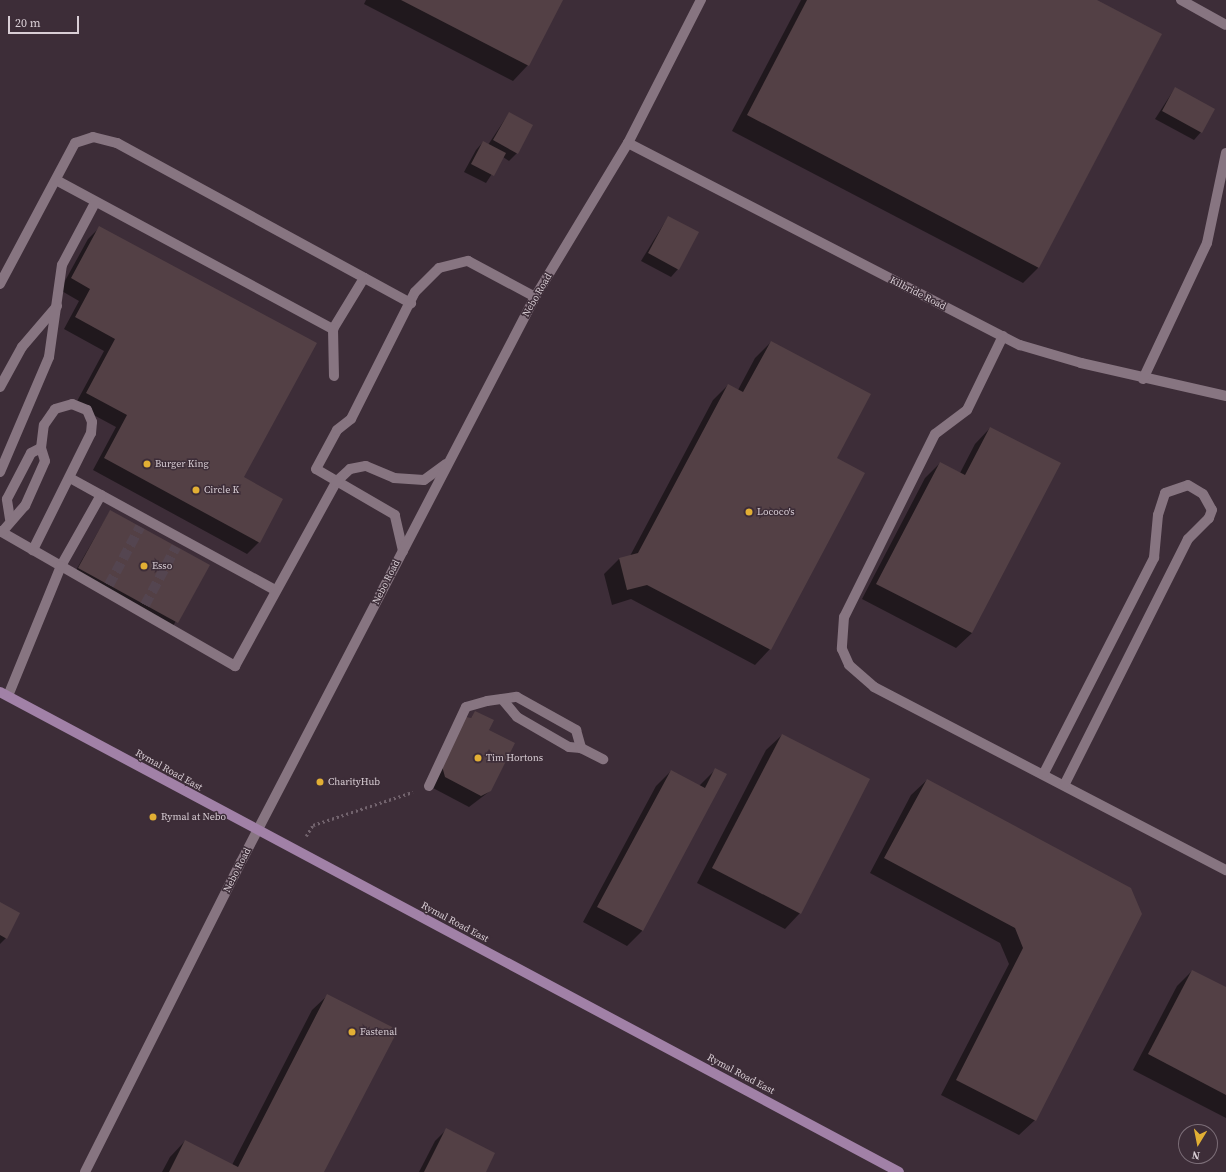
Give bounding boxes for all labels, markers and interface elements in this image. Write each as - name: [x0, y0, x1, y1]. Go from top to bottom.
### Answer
- scale bar: [10, 8, 81, 34]
- text: 20 m: [15, 15, 41, 31]
- street label: Nebo Road: [520, 271, 554, 319]
- street label: Kilbride Road: [888, 274, 948, 312]
- place label: Burger King: [155, 458, 209, 470]
- marker: Burger King: [142, 459, 152, 469]
- place label: Circle K: [204, 484, 239, 496]
- marker: Circle K: [191, 485, 201, 495]
- place label: Lococo's: [757, 506, 795, 518]
- marker: Lococo's: [744, 507, 754, 517]
- street label: Nebo Road: [370, 558, 402, 606]
- place label: Esso: [152, 560, 172, 572]
- marker: Esso: [139, 561, 149, 571]
- street label: Rymal Road East: [133, 747, 205, 793]
- place label: Tim Hortons: [486, 752, 543, 764]
- marker: Tim Hortons: [473, 753, 483, 763]
- place label: CharityHub: [328, 776, 380, 788]
- marker: CharityHub: [315, 777, 325, 787]
- place label: Rymal at Nebo: [161, 811, 226, 823]
- marker: Rymal at Nebo: [148, 812, 158, 822]
- street label: Nebo Road: [221, 846, 253, 894]
- street label: Rymal Road East: [419, 899, 491, 945]
- place label: Fastenal: [360, 1026, 397, 1038]
- marker: Fastenal: [347, 1027, 357, 1037]
- street label: Rymal Road East: [705, 1051, 777, 1097]
- north arrow: [1178, 1124, 1218, 1164]
- text: N: [1191, 1147, 1201, 1163]

